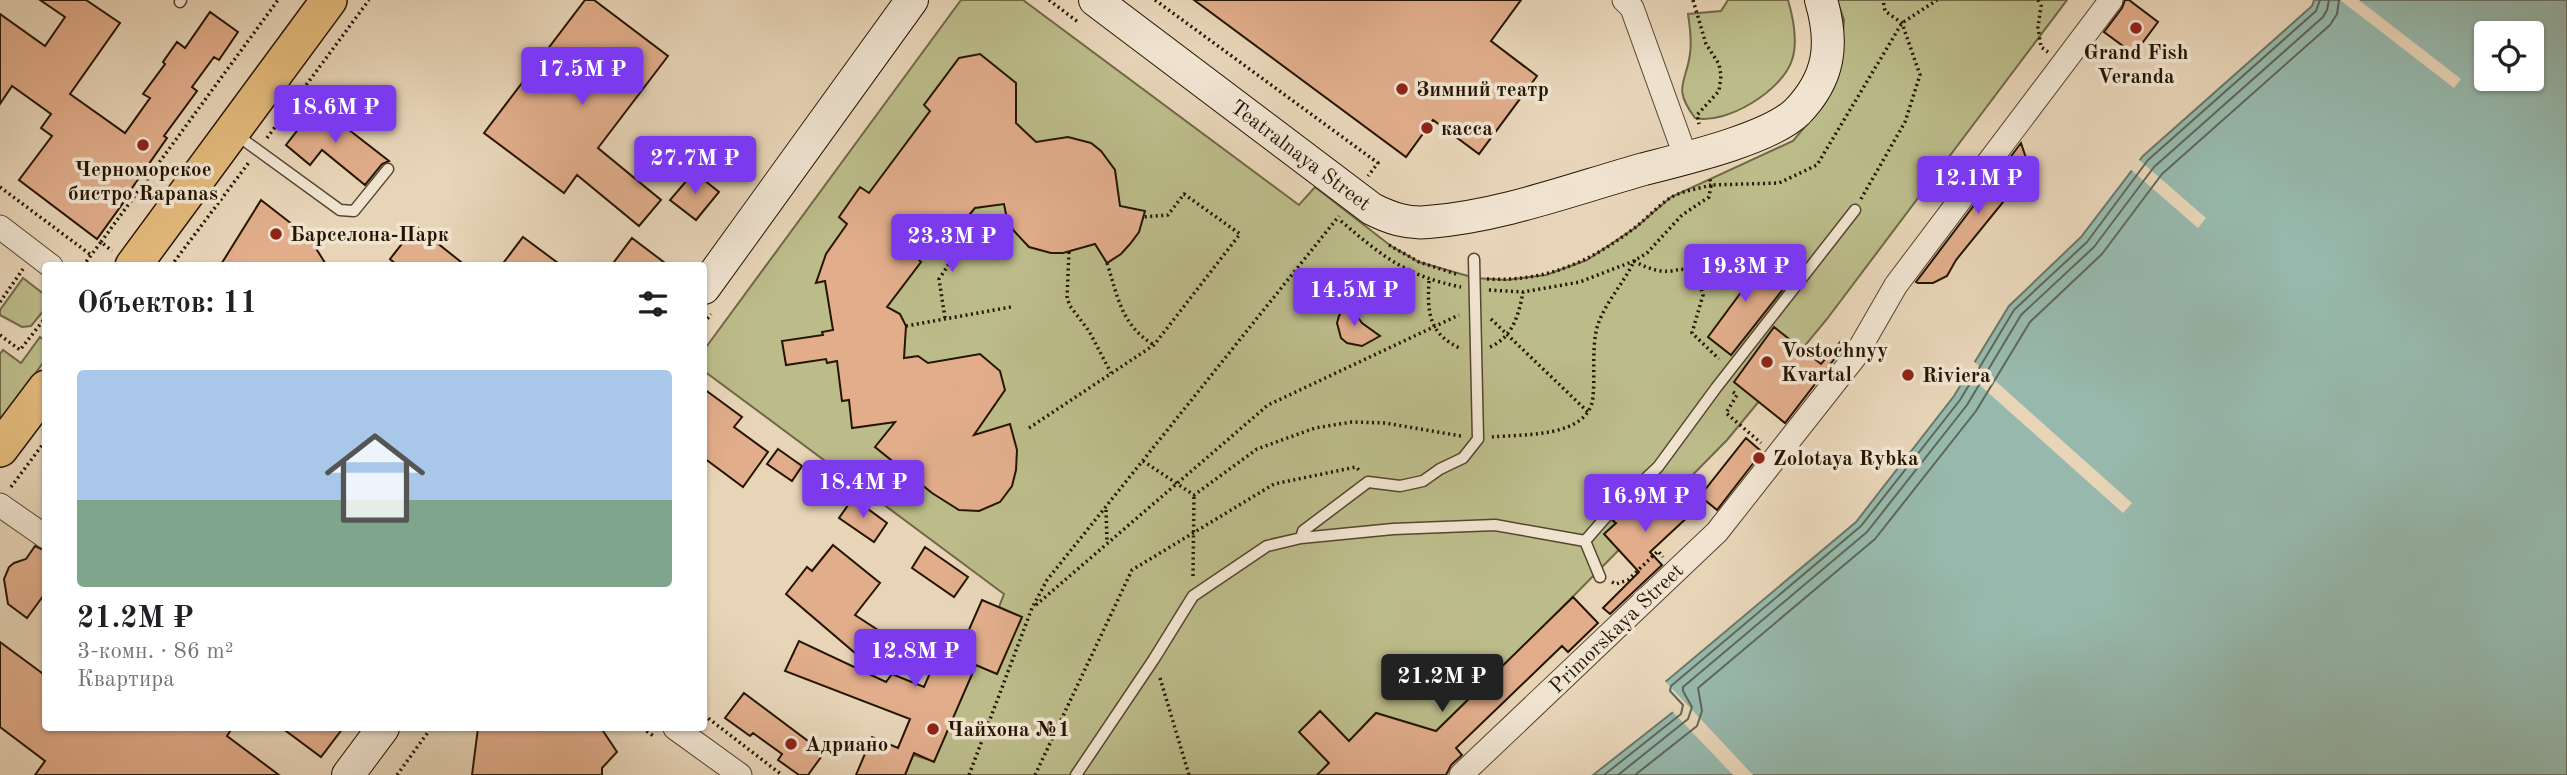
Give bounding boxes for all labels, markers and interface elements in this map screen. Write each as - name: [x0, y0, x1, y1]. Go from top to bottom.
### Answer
- marker: Grand Fish Veranda: [2128, 20, 2144, 36]
- map controls: [2474, 21, 2544, 91]
- button: locate: [2474, 21, 2544, 91]
- place label: Grand Fish Veranda: [2084, 43, 2189, 88]
- pin: 17.5M ₽: [517, 48, 647, 107]
- text: 17.5M ₽: [537, 58, 627, 81]
- place label: Зимний театр: [1416, 80, 1549, 101]
- marker: Зимний театр: [1394, 81, 1410, 97]
- pin: 18.6M ₽: [270, 86, 400, 145]
- text: 18.6M ₽: [290, 96, 380, 119]
- street label: Teatralnaya Street: [1226, 97, 1374, 216]
- place label: касса: [1441, 119, 1493, 140]
- marker: касса: [1419, 120, 1435, 136]
- pin: 27.7M ₽: [630, 136, 760, 196]
- marker: Черноморское бистро Rapanas: [135, 137, 151, 153]
- text: 27.7M ₽: [650, 147, 740, 170]
- pin: 12.1M ₽: [1913, 156, 2043, 216]
- place label: Черноморское бистро Rapanas: [68, 160, 218, 205]
- text: 12.1M ₽: [1933, 167, 2023, 190]
- pin: 23.3M ₽: [887, 215, 1017, 274]
- place label: Барселона-Парк: [290, 225, 449, 246]
- text: 23.3M ₽: [907, 225, 997, 248]
- marker: Барселона-Парк: [268, 226, 284, 242]
- pin: 19.3M ₽: [1680, 244, 1810, 304]
- text: 19.3M ₽: [1700, 255, 1790, 278]
- pin: 14.5M ₽: [1289, 268, 1419, 328]
- text: 14.5M ₽: [1309, 279, 1399, 302]
- icon: filters: [634, 285, 672, 323]
- text: Объектов: 11: [77, 289, 257, 319]
- place label: Vostochnyy Kvartal: [1781, 341, 1888, 386]
- marker: Vostochnyy Kvartal: [1759, 354, 1775, 370]
- place label: Riviera: [1922, 366, 1991, 387]
- marker: Riviera: [1900, 367, 1916, 383]
- icon: home: [312, 415, 438, 541]
- place label: Zolotaya Rybka: [1773, 449, 1919, 470]
- marker: Zolotaya Rybka: [1751, 450, 1767, 466]
- pin: 18.4M ₽: [798, 461, 928, 520]
- text: 18.4M ₽: [818, 471, 908, 494]
- pin: 16.9M ₽: [1580, 475, 1710, 534]
- text: 16.9M ₽: [1600, 485, 1690, 508]
- street label: Primorskaya Street: [1546, 560, 1688, 698]
- text: 21.2M ₽: [77, 604, 194, 634]
- pin: 12.8M ₽: [850, 630, 980, 689]
- text: 3-комн. · 86 m²: [77, 640, 234, 663]
- text: 12.8M ₽: [870, 640, 960, 663]
- pin: 21.2M ₽: [1377, 654, 1507, 714]
- text: 21.2M ₽: [1397, 665, 1487, 688]
- text: Квартира: [77, 668, 175, 691]
- place label: Чайхона №1: [947, 720, 1070, 741]
- marker: Чайхона №1: [925, 721, 941, 737]
- place label: Адриано: [805, 735, 888, 756]
- marker: Адриано: [783, 736, 799, 752]

